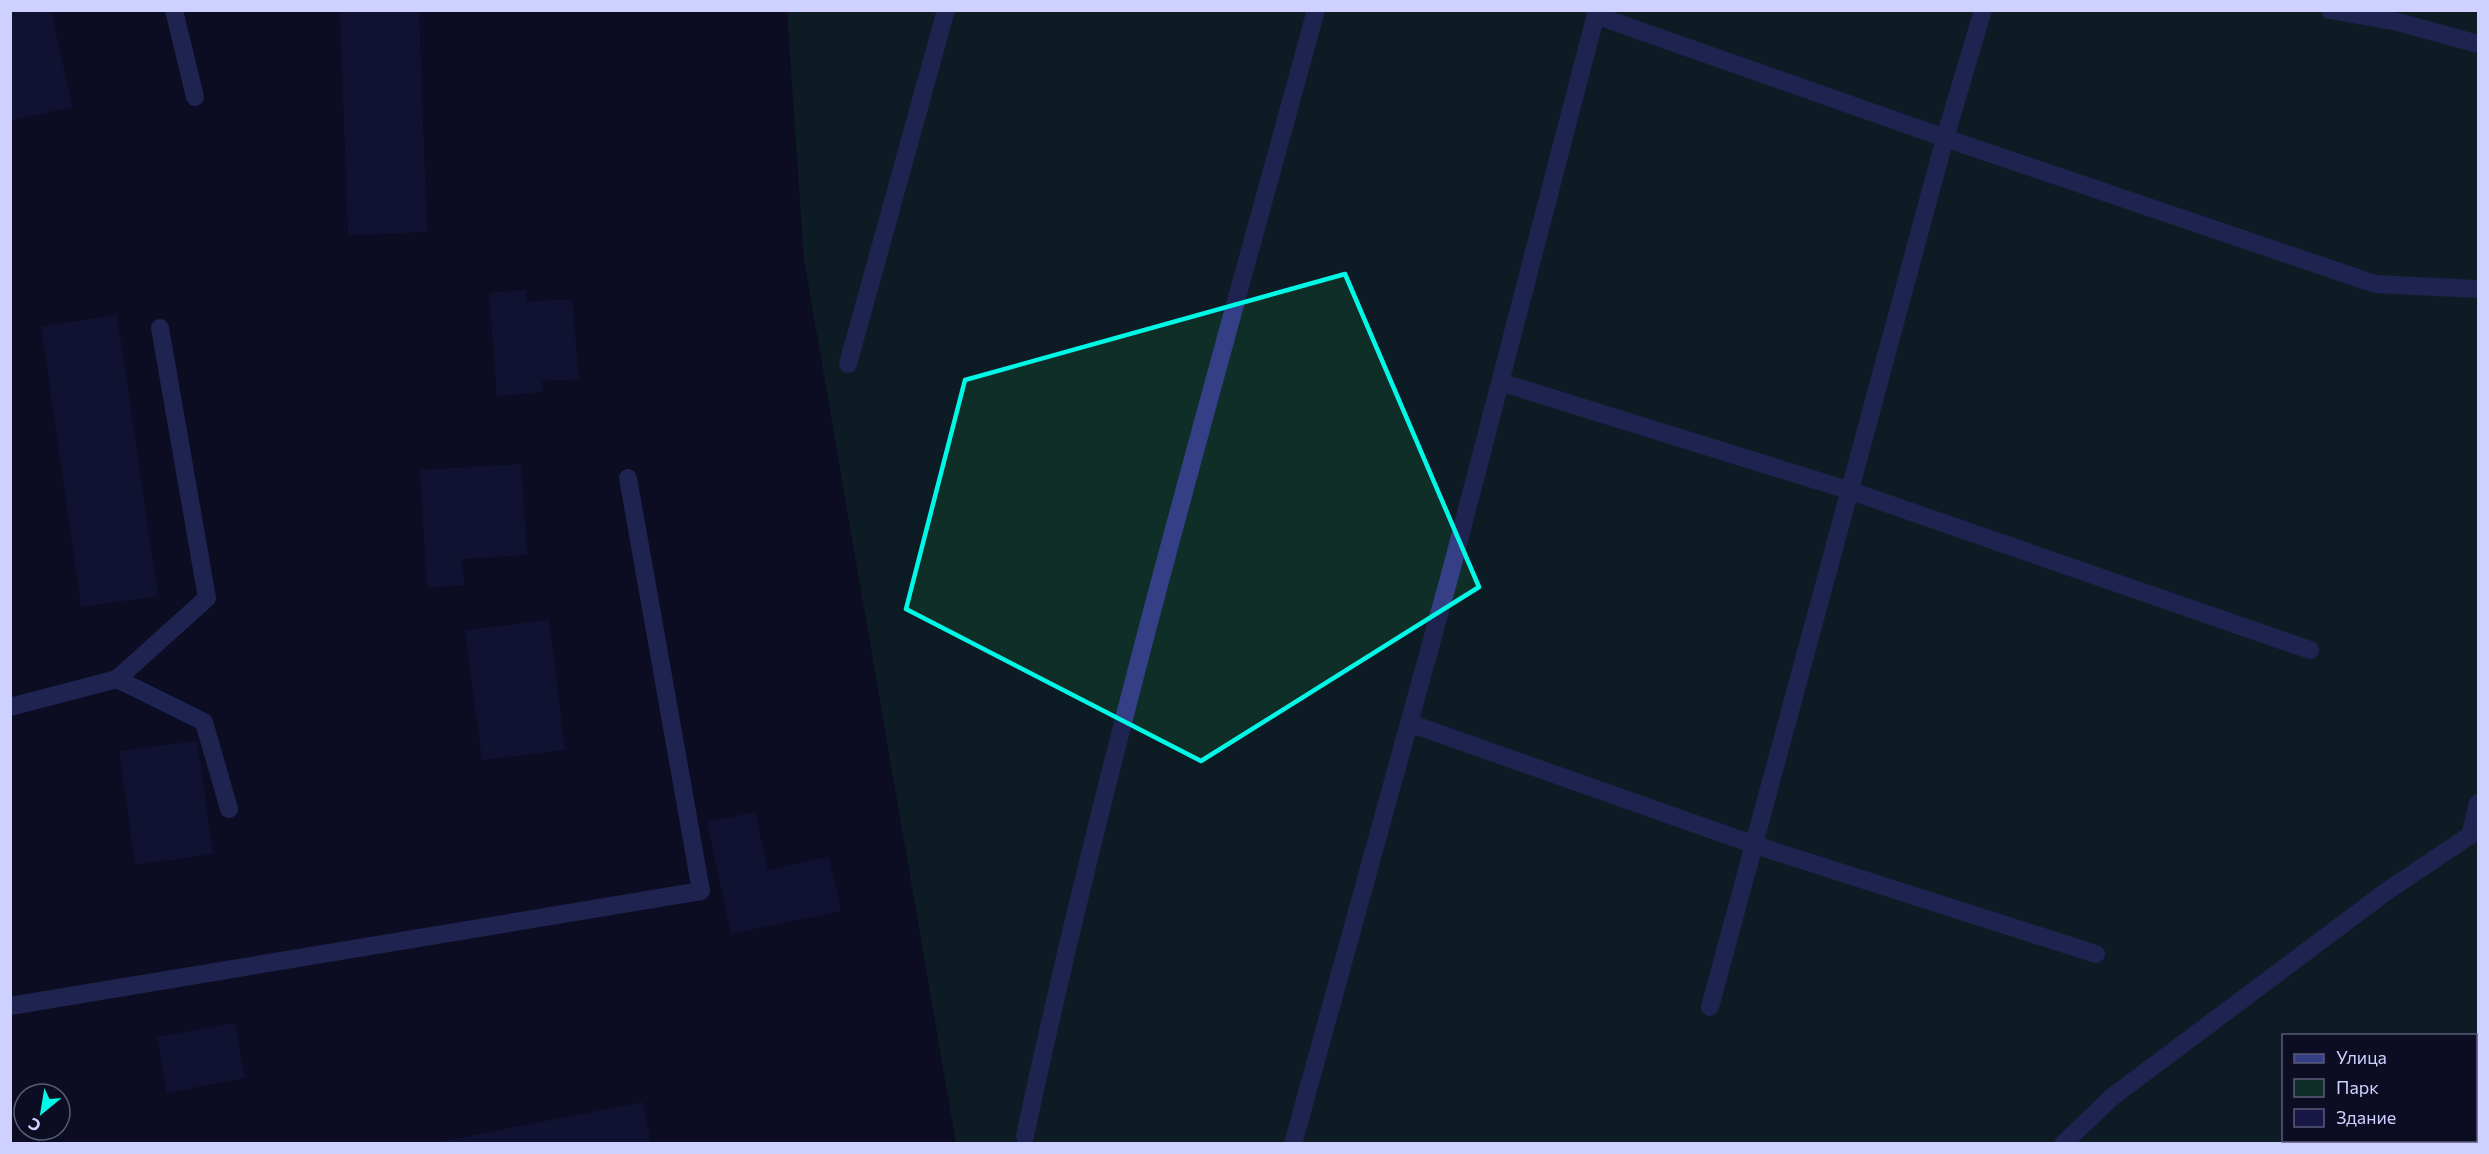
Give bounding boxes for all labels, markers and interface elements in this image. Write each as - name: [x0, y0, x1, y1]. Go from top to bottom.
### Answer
- legend: [2282, 1034, 2477, 1142]
- text: Улица: [2336, 1046, 2387, 1068]
- text: Парк: [2336, 1076, 2379, 1098]
- north arrow: [12, 1082, 72, 1142]
- text: Здание: [2336, 1106, 2396, 1128]
- text: С: [25, 1114, 44, 1136]

